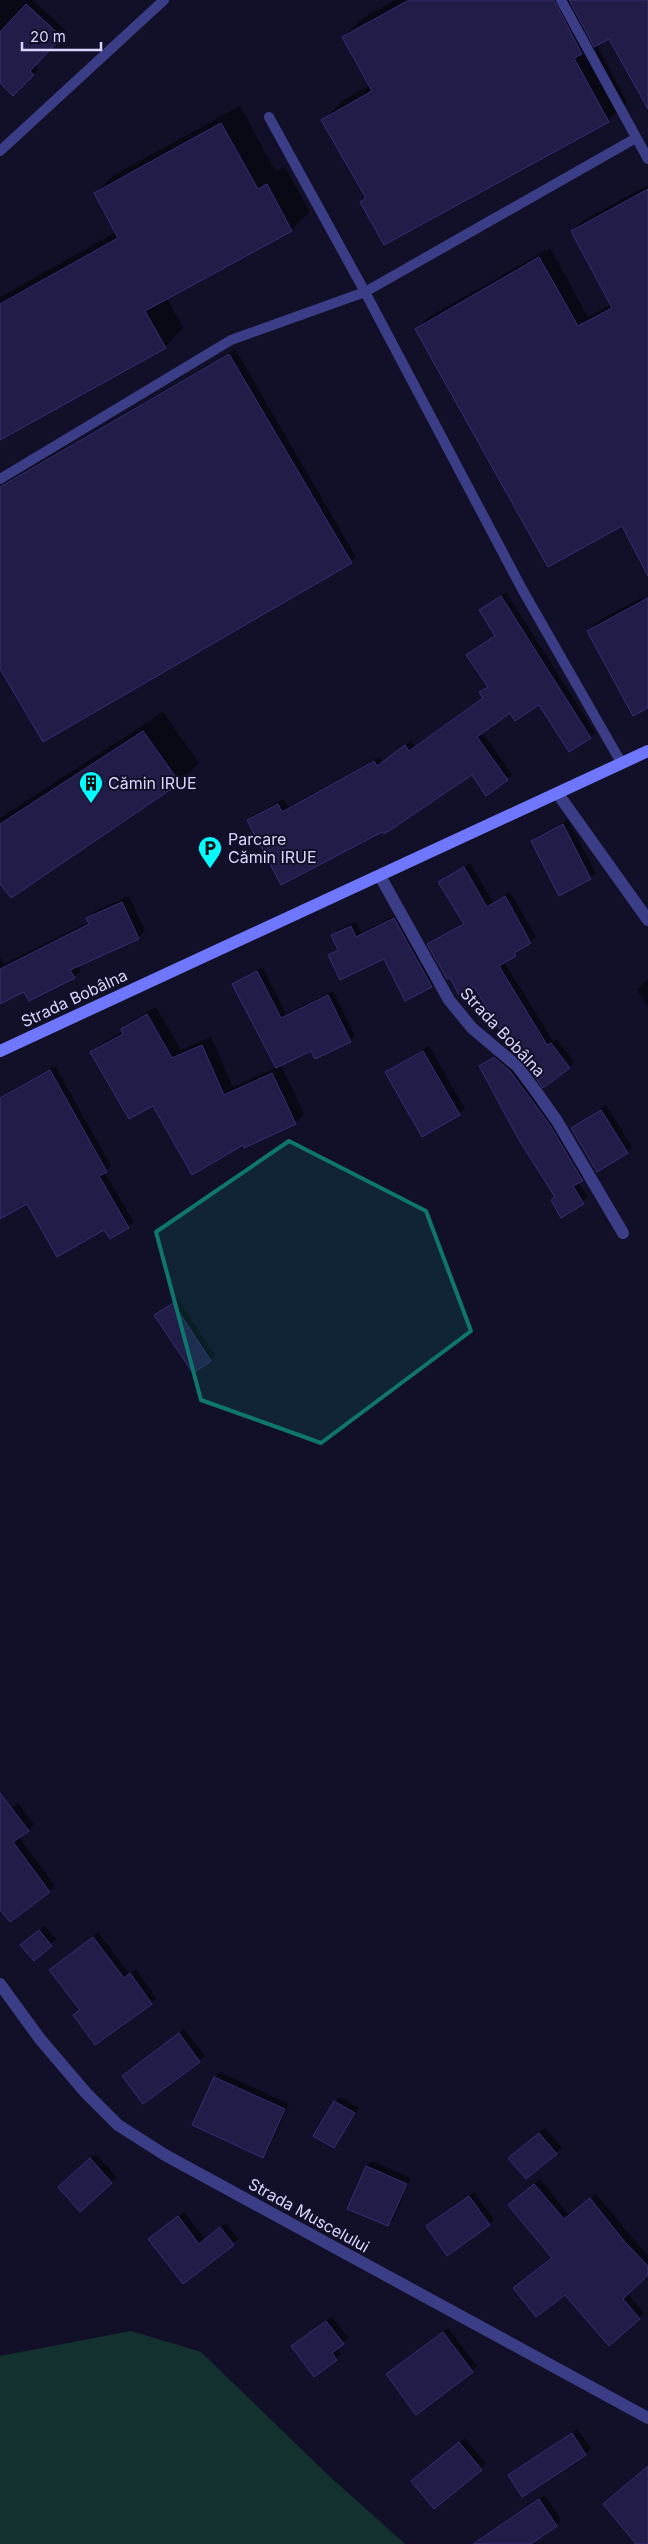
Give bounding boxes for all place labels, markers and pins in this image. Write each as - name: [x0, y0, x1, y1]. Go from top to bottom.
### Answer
- building icon: Cămin IRUE: [78, 770, 104, 804]
- place label: Cămin IRUE: [108, 773, 197, 793]
- place label: Parcare Cămin IRUE: [228, 829, 317, 867]
- parking icon: Parcare Cămin IRUE: [197, 835, 223, 869]

